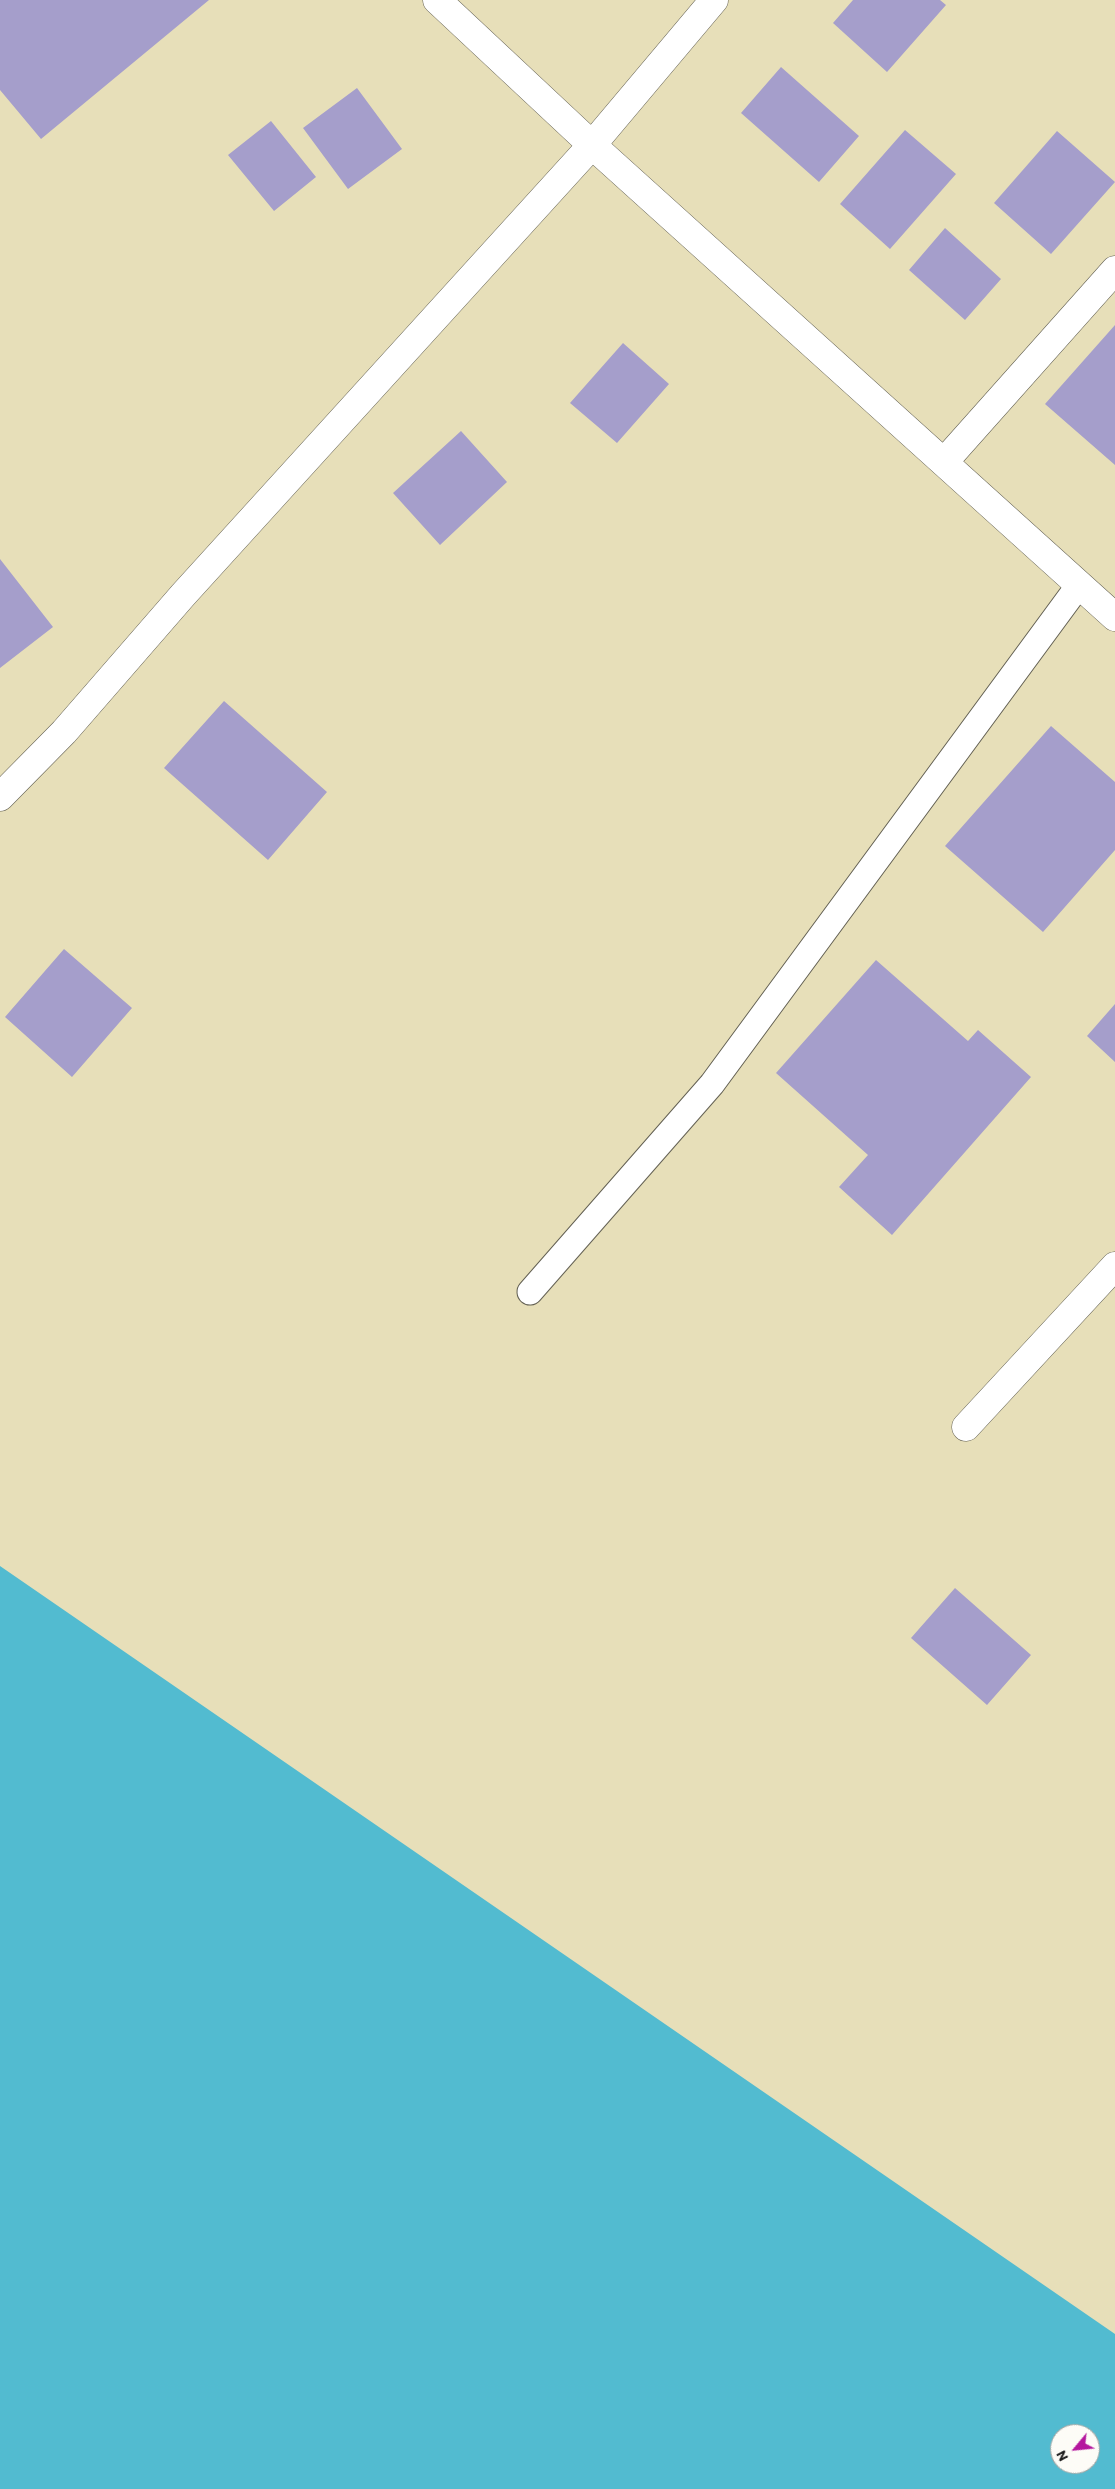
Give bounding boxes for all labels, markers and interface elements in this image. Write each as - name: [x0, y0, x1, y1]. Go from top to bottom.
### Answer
- north arrow: [1050, 2424, 1100, 2474]
- text: N: [1052, 2448, 1072, 2464]

